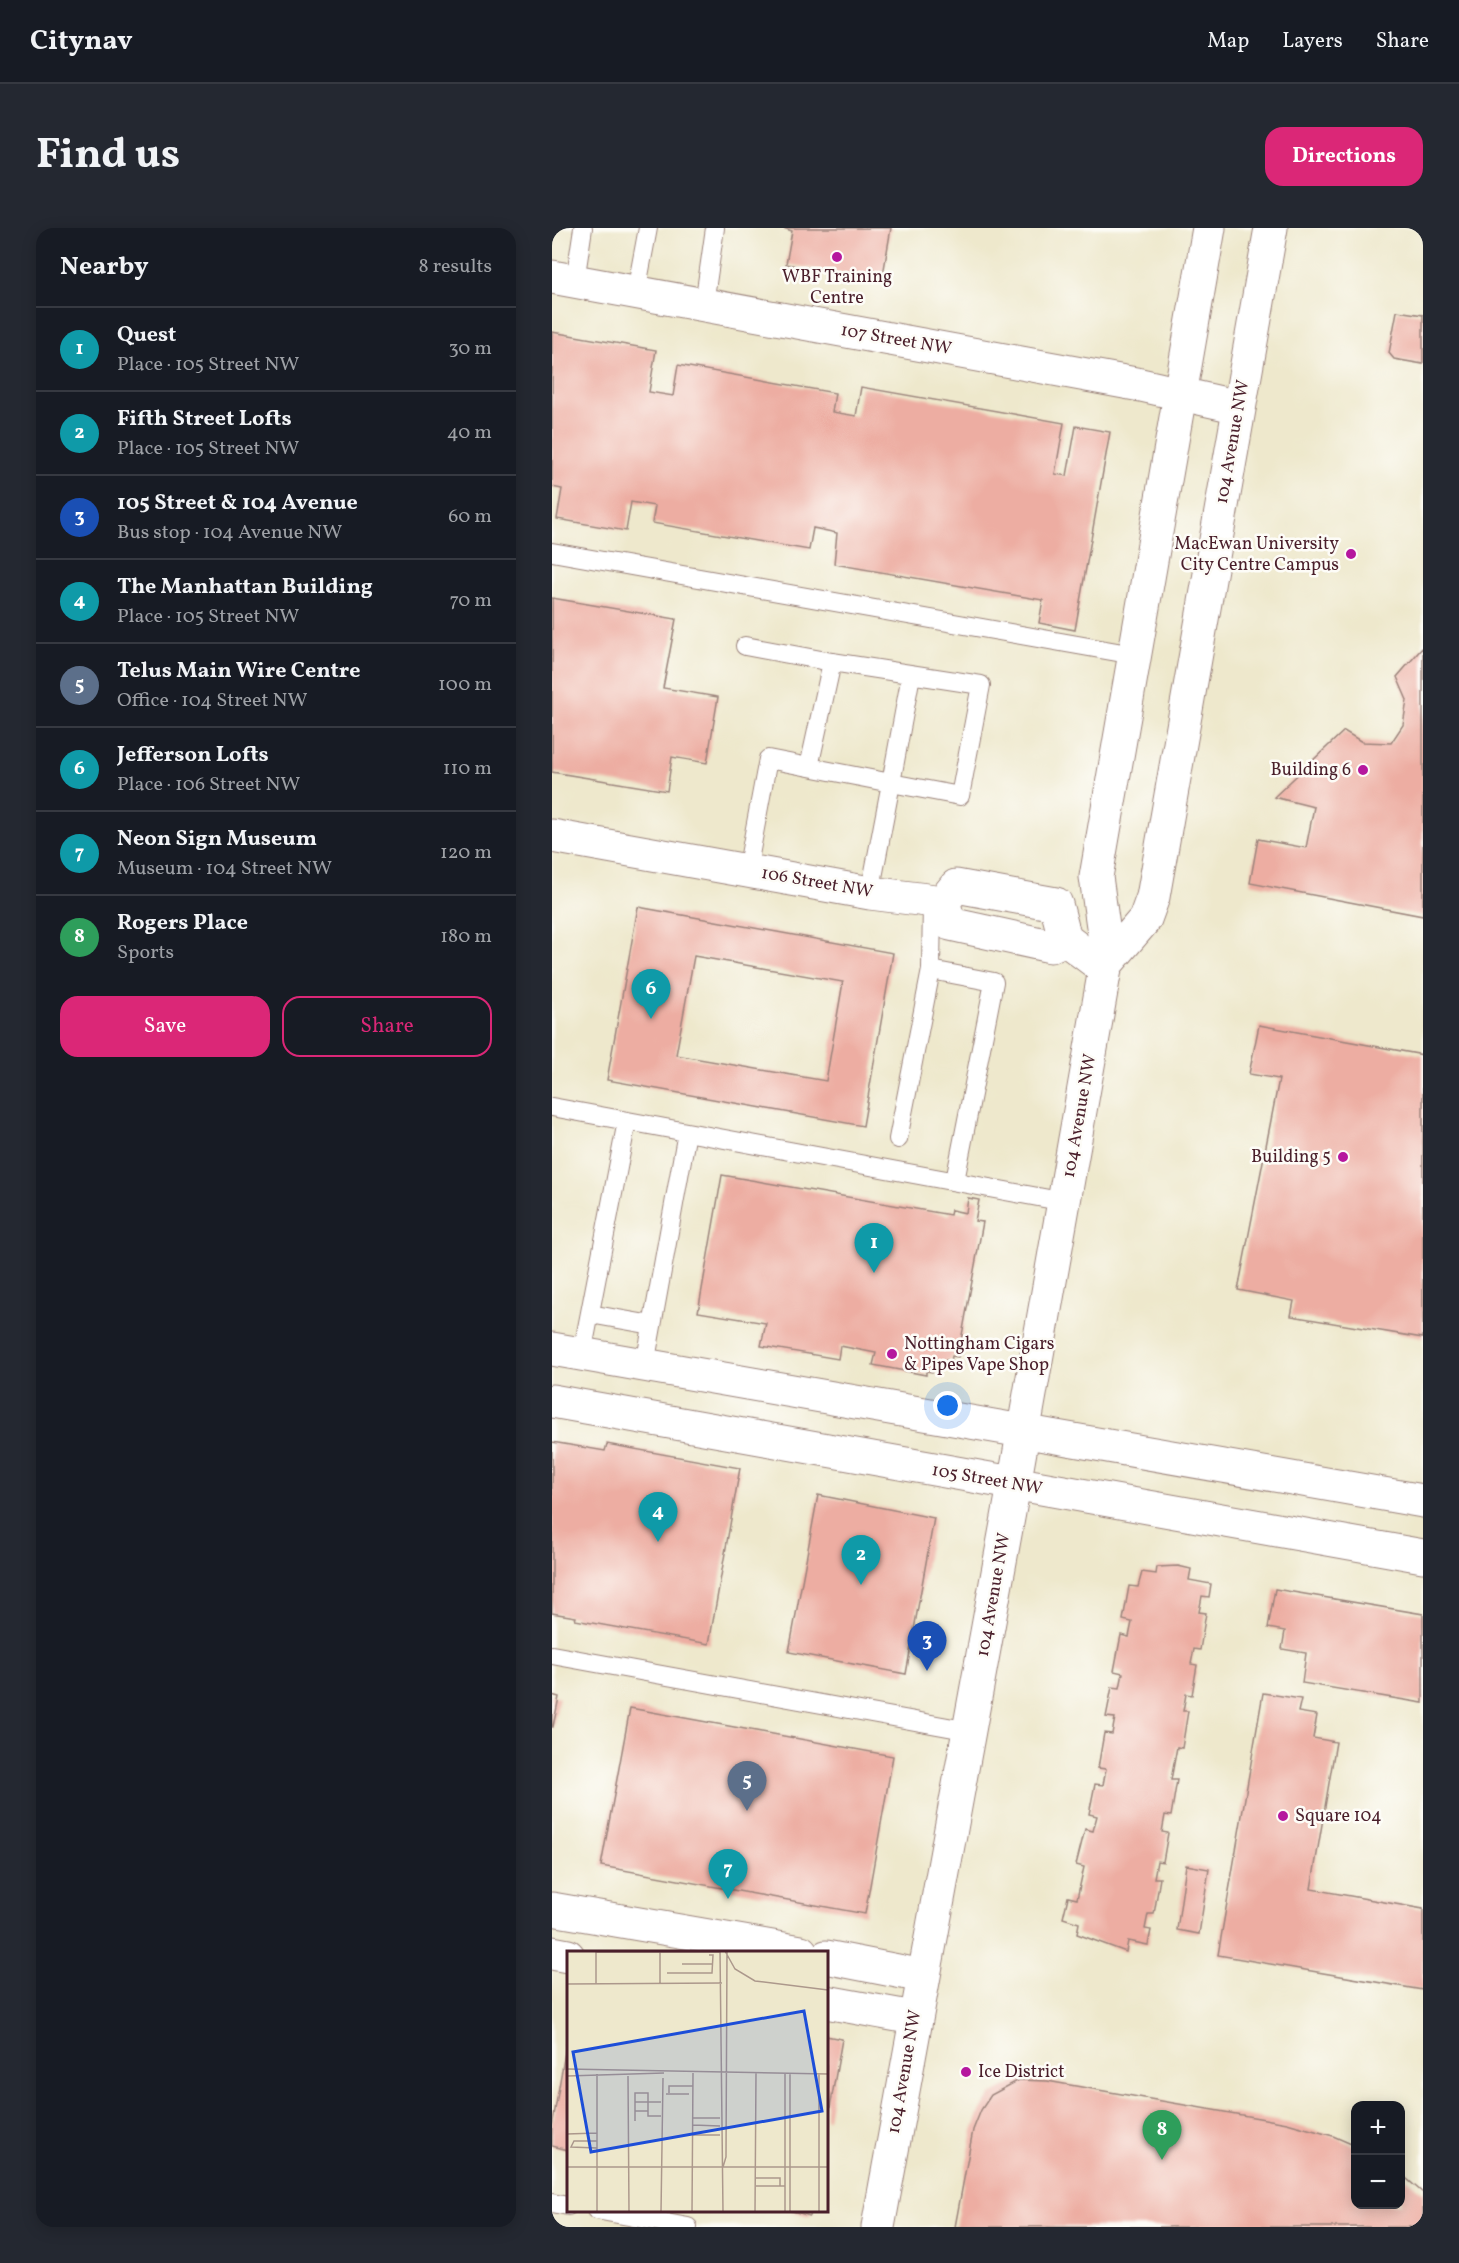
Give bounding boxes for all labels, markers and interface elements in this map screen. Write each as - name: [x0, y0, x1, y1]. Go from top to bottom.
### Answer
- text: Citynav: [30, 22, 133, 61]
- text: Map: [1207, 27, 1249, 56]
- text: Layers: [1282, 27, 1343, 56]
- text: Share: [1376, 27, 1429, 56]
- text: Find us: [36, 127, 180, 186]
- button: Directions: [1265, 127, 1423, 186]
- text: Nearby: [60, 249, 149, 285]
- marker: WBF Training Centre: [830, 250, 844, 264]
- text: 8 results: [419, 253, 492, 281]
- place label: WBF Training Centre: [782, 265, 892, 311]
- street label: 107 Street NW: [839, 318, 953, 362]
- text: Quest: [117, 320, 176, 351]
- text: 1: [75, 335, 84, 363]
- text: 30 m: [448, 335, 492, 363]
- text: Place · 105 Street NW: [117, 351, 299, 379]
- street label: 104 Avenue NW: [1210, 378, 1256, 506]
- text: Fifth Street Lofts: [117, 404, 292, 435]
- text: 2: [74, 419, 85, 447]
- text: 40 m: [447, 419, 492, 447]
- text: Place · 105 Street NW: [117, 435, 299, 463]
- text: 105 Street & 104 Avenue: [117, 488, 358, 519]
- text: 3: [74, 503, 85, 531]
- text: 60 m: [448, 503, 492, 531]
- text: Bus stop · 104 Avenue NW: [117, 519, 342, 547]
- place label: MacEwan University City Centre Campus: [1174, 532, 1339, 578]
- marker: MacEwan University City Centre Campus: [1344, 547, 1358, 561]
- text: The Manhattan Building: [117, 572, 373, 603]
- text: 4: [73, 587, 86, 615]
- text: 70 m: [449, 587, 492, 615]
- text: Place · 105 Street NW: [117, 603, 299, 631]
- text: Telus Main Wire Centre: [117, 656, 360, 687]
- text: 5: [75, 671, 84, 699]
- text: 100 m: [438, 671, 492, 699]
- text: Office · 104 Street NW: [117, 687, 308, 715]
- text: Jefferson Lofts: [117, 740, 269, 771]
- text: 6: [74, 755, 85, 783]
- text: 110 m: [443, 755, 492, 783]
- place label: Building 6: [1271, 758, 1351, 783]
- marker: Building 6: [1356, 763, 1370, 777]
- text: Place · 106 Street NW: [117, 771, 300, 799]
- text: Neon Sign Museum: [117, 824, 317, 855]
- text: 7: [75, 839, 84, 867]
- text: 120 m: [440, 839, 492, 867]
- text: Museum · 104 Street NW: [117, 855, 332, 883]
- street label: 106 Street NW: [759, 861, 875, 905]
- text: Rogers Place: [117, 908, 248, 939]
- text: 8: [74, 923, 85, 951]
- text: 180 m: [440, 923, 492, 951]
- text: Sports: [117, 939, 174, 967]
- pin: 6: [632, 970, 670, 1019]
- button: Save: [60, 996, 270, 1057]
- button: Share: [282, 996, 492, 1057]
- street label: 104 Avenue NW: [1057, 1052, 1103, 1180]
- place label: Building 5: [1251, 1145, 1331, 1170]
- marker: Building 5: [1336, 1150, 1350, 1164]
- pin: 1: [854, 1224, 894, 1273]
- place label: Nottingham Cigars & Pipes Vape Shop: [904, 1332, 1055, 1378]
- marker: Nottingham Cigars & Pipes Vape Shop: [885, 1347, 899, 1361]
- your location: [933, 1391, 962, 1420]
- street label: 105 Street NW: [930, 1458, 1044, 1502]
- pin: 4: [638, 1492, 678, 1542]
- street label: 104 Avenue NW: [971, 1531, 1017, 1659]
- pin: 2: [842, 1536, 880, 1585]
- pin: 3: [908, 1622, 946, 1671]
- pin: 5: [728, 1762, 766, 1811]
- place label: Square 104: [1295, 1804, 1382, 1829]
- marker: Square 104: [1276, 1809, 1290, 1823]
- pin: 7: [708, 1850, 747, 1899]
- inset map: [567, 1951, 828, 2212]
- street label: 104 Avenue NW: [882, 2008, 928, 2136]
- place label: Ice District: [978, 2060, 1064, 2085]
- marker: Ice District: [959, 2065, 973, 2079]
- map controls: [1351, 2101, 1405, 2209]
- button: +: [1351, 2101, 1405, 2155]
- pin: 8: [1142, 2110, 1182, 2160]
- button: −: [1351, 2155, 1405, 2209]

